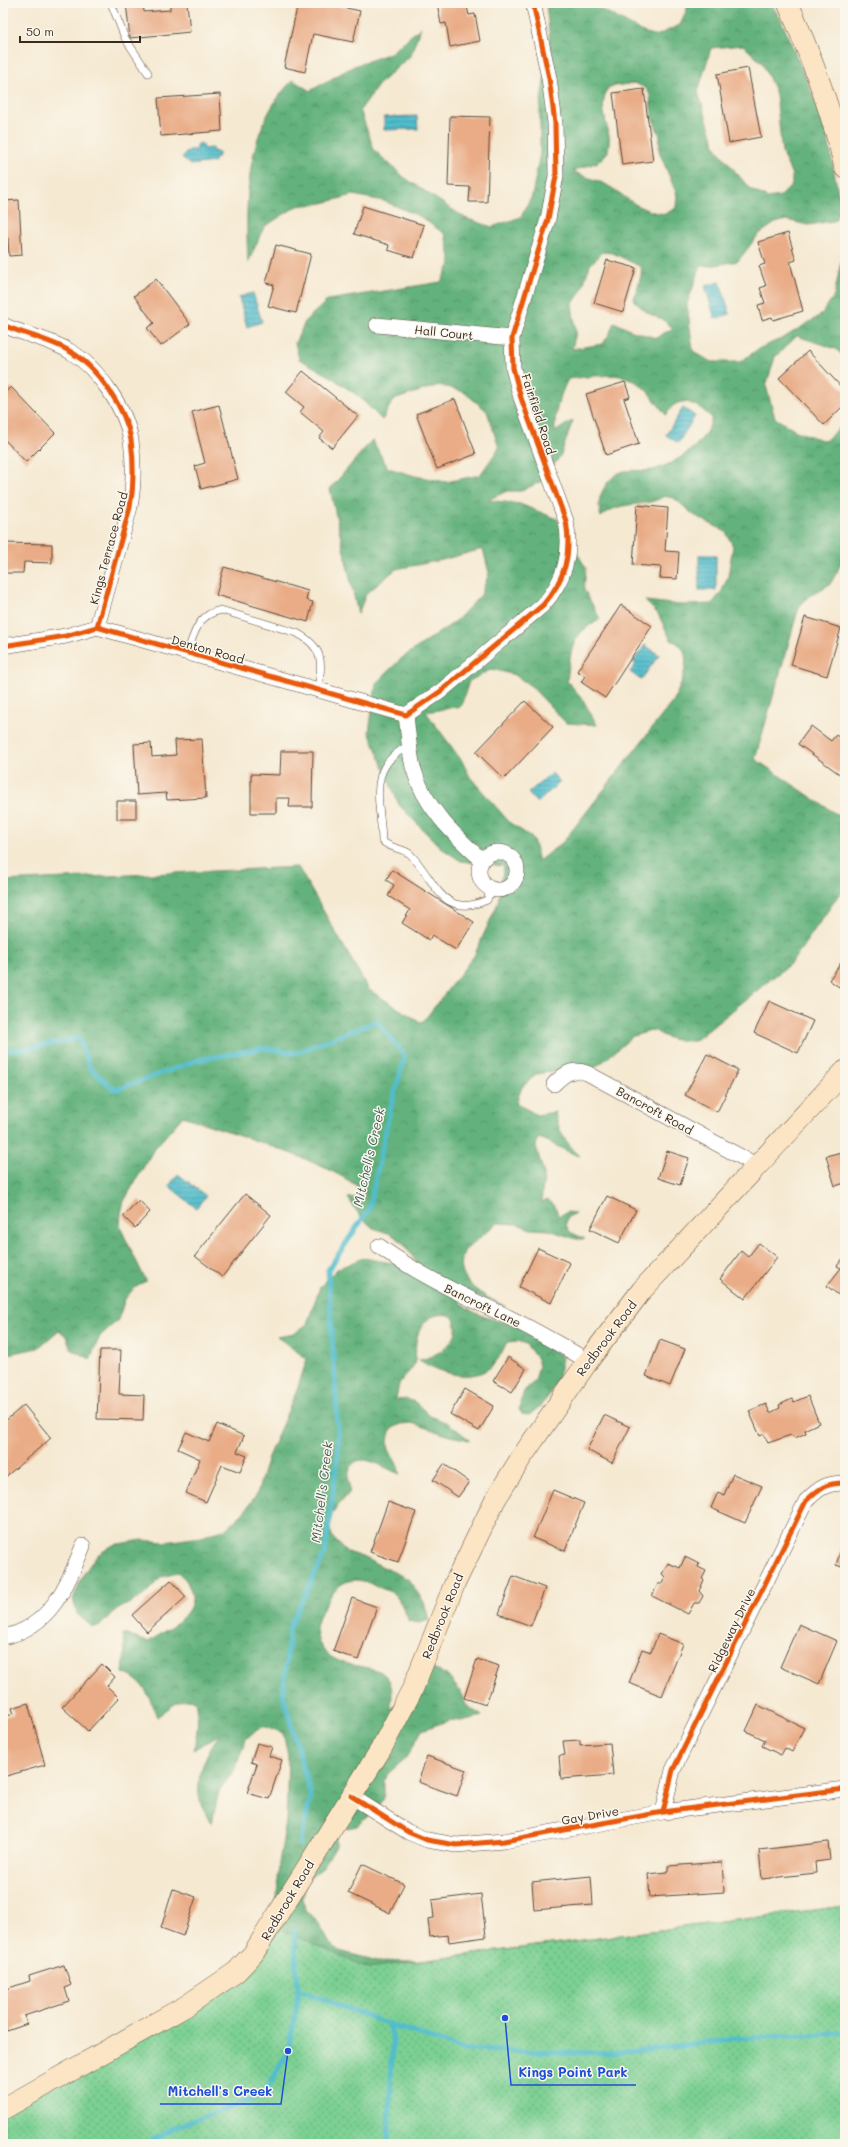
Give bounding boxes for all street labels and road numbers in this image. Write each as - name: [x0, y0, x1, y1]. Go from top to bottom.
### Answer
- street label: Hall Court: [414, 321, 474, 343]
- street label: Fairfield Road: [518, 372, 560, 457]
- street label: Kings Terrace Road: [85, 489, 131, 606]
- street label: Denton Road: [170, 631, 247, 667]
- street label: Bancroft Road: [614, 1082, 697, 1138]
- street label: Bancroft Lane: [442, 1280, 524, 1330]
- street label: Redbrook Road: [572, 1297, 640, 1379]
- street label: Redbrook Road: [418, 1571, 467, 1661]
- street label: Ridgeway Drive: [704, 1585, 758, 1675]
- street label: Gay Drive: [560, 1802, 620, 1828]
- street label: Redbrook Road: [257, 1857, 317, 1943]

